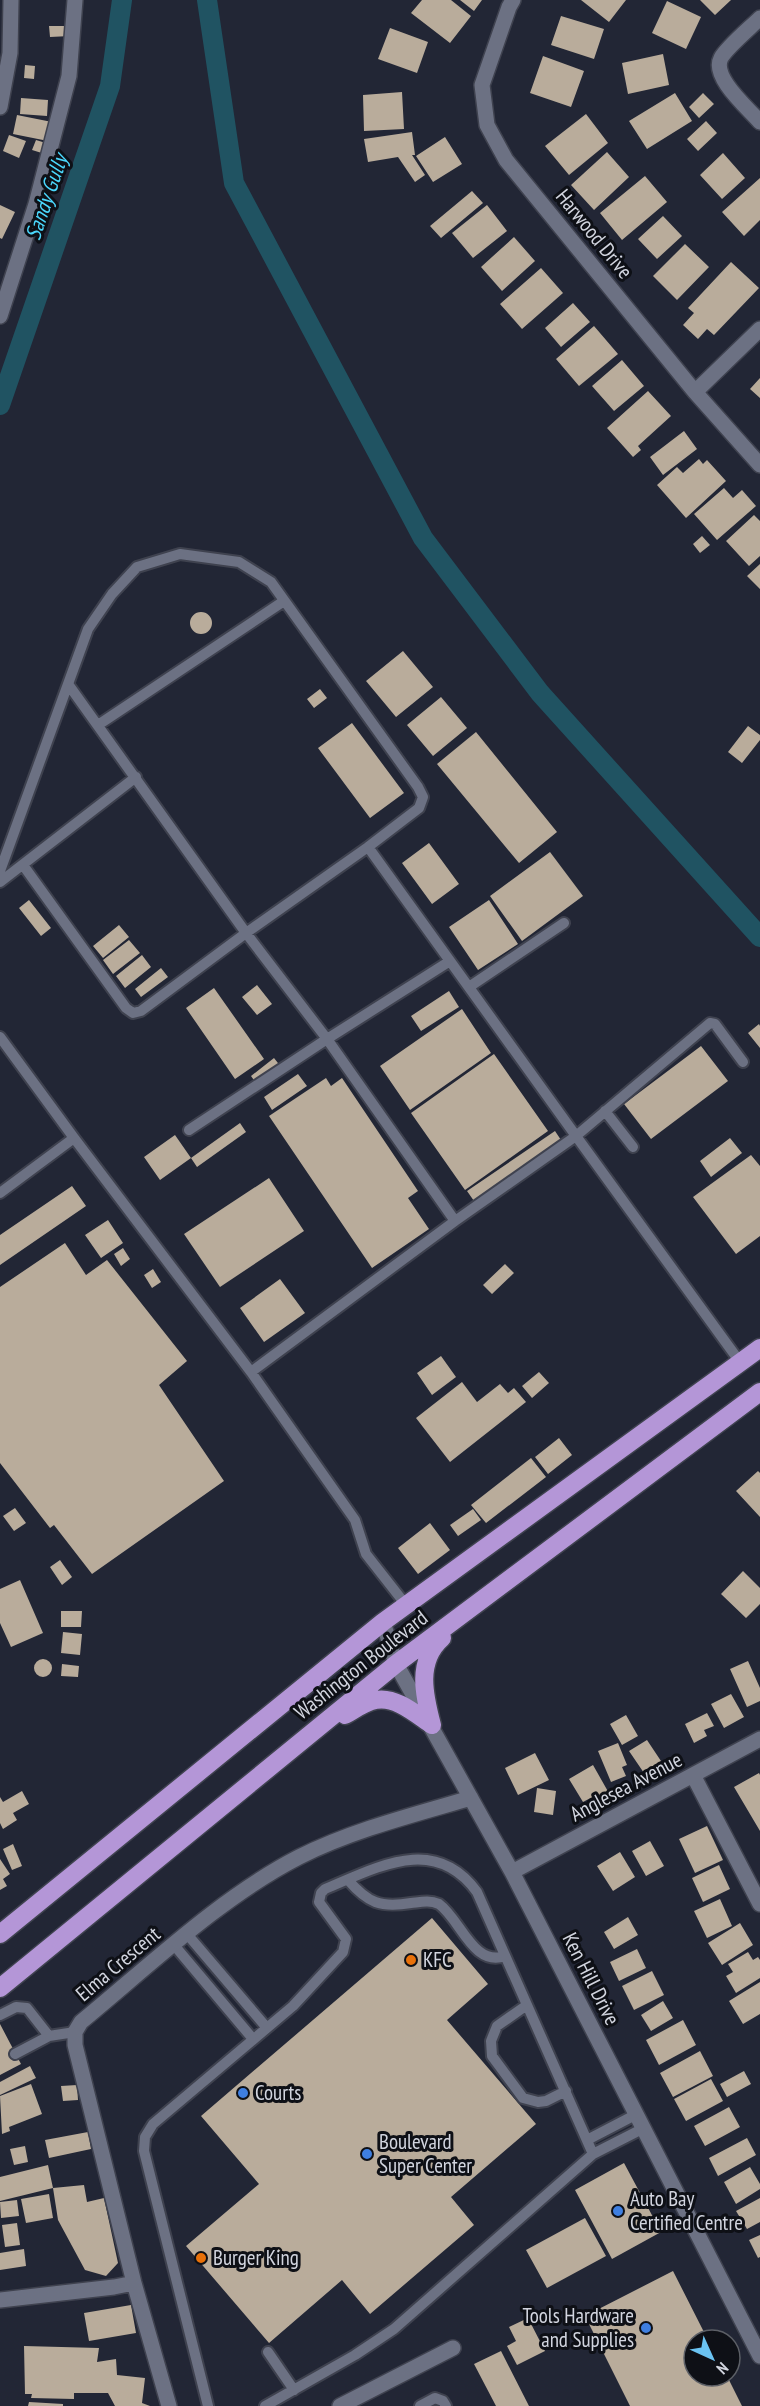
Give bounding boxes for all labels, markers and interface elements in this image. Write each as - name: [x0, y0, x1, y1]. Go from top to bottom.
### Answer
- water label: Sandy Gully: [18, 148, 75, 243]
- street label: Harwood Drive: [550, 183, 639, 284]
- street label: Washington Boulevard: [289, 1604, 433, 1725]
- street label: Anglesea Avenue: [565, 1746, 686, 1827]
- street label: Elma Crescent: [70, 1920, 166, 2007]
- street label: Ken Hill Drive: [557, 1928, 626, 2029]
- place label: KFC: [423, 1946, 452, 1973]
- marker: KFC: [404, 1953, 418, 1967]
- place label: Courts: [255, 2079, 301, 2106]
- marker: Courts: [236, 2086, 250, 2100]
- place label: Boulevard Super Center: [379, 2128, 472, 2179]
- marker: Boulevard Super Center: [360, 2147, 374, 2161]
- place label: Auto Bay Certified Centre: [630, 2185, 743, 2236]
- marker: Auto Bay Certified Centre: [611, 2204, 625, 2218]
- place label: Burger King: [213, 2244, 299, 2271]
- marker: Burger King: [194, 2251, 208, 2265]
- place label: Tools Hardware and Supplies: [522, 2302, 634, 2353]
- marker: Tools Hardware and Supplies: [639, 2321, 653, 2335]
- north arrow: [682, 2328, 742, 2388]
- text: N: [712, 2358, 733, 2379]

